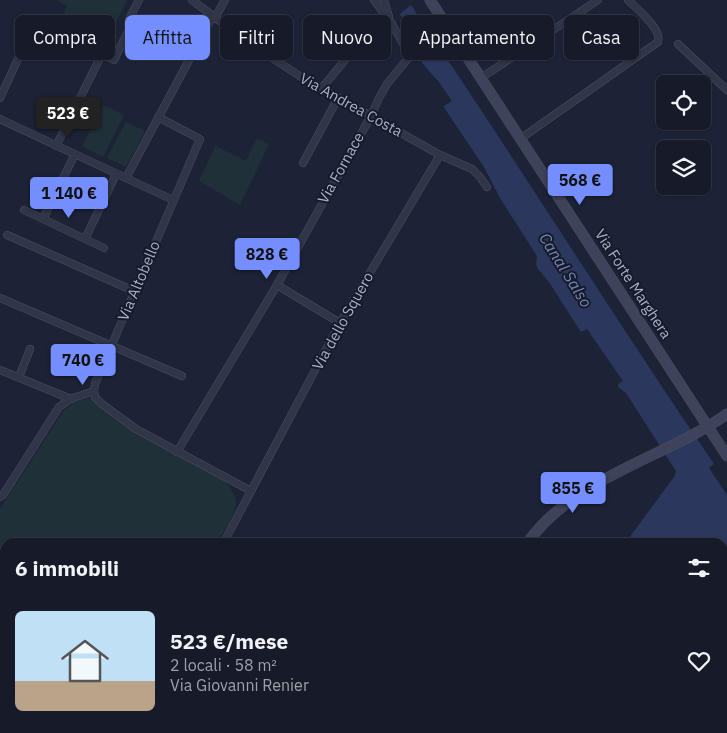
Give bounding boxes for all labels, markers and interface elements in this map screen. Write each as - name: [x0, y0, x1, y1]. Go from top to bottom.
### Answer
- chip: Compra: [15, 15, 115, 60]
- chip: Affitta: [125, 15, 210, 60]
- chip: Filtri: [220, 15, 293, 60]
- chip: Nuovo: [303, 15, 391, 60]
- chip: Appartamento: [401, 15, 554, 60]
- chip: Casa: [564, 15, 639, 60]
- street label: Via Andrea Costa: [296, 68, 406, 141]
- map controls: [656, 75, 711, 195]
- button: locate: [656, 75, 711, 130]
- pin: 523 €: [33, 96, 103, 139]
- text: 523 €: [47, 103, 89, 123]
- street label: Via Fornace: [313, 129, 368, 207]
- button: layers: [656, 140, 711, 195]
- pin: 568 €: [545, 164, 615, 206]
- text: 568 €: [559, 170, 601, 190]
- pin: 1 140 €: [23, 176, 115, 219]
- text: 1 140 €: [41, 183, 97, 203]
- street label: Via Forte Marghera: [591, 225, 676, 342]
- water label: Canal Salso: [535, 229, 597, 311]
- street label: Via Altobello: [113, 238, 164, 324]
- pin: 828 €: [232, 238, 302, 280]
- text: 828 €: [246, 244, 288, 264]
- street label: Via dello Squero: [308, 268, 377, 373]
- pin: 740 €: [48, 344, 118, 386]
- text: 740 €: [62, 350, 104, 370]
- pin: 855 €: [538, 472, 608, 514]
- text: 855 €: [552, 478, 594, 498]
- text: 6 immobili: [15, 554, 119, 582]
- icon: filters: [685, 554, 713, 582]
- text: 523 €/mese: [170, 627, 288, 655]
- icon: home: [55, 631, 115, 691]
- icon: heart: [685, 647, 713, 675]
- text: 2 locali · 58 m²: [170, 655, 277, 675]
- text: Via Giovanni Renier: [170, 675, 309, 695]

